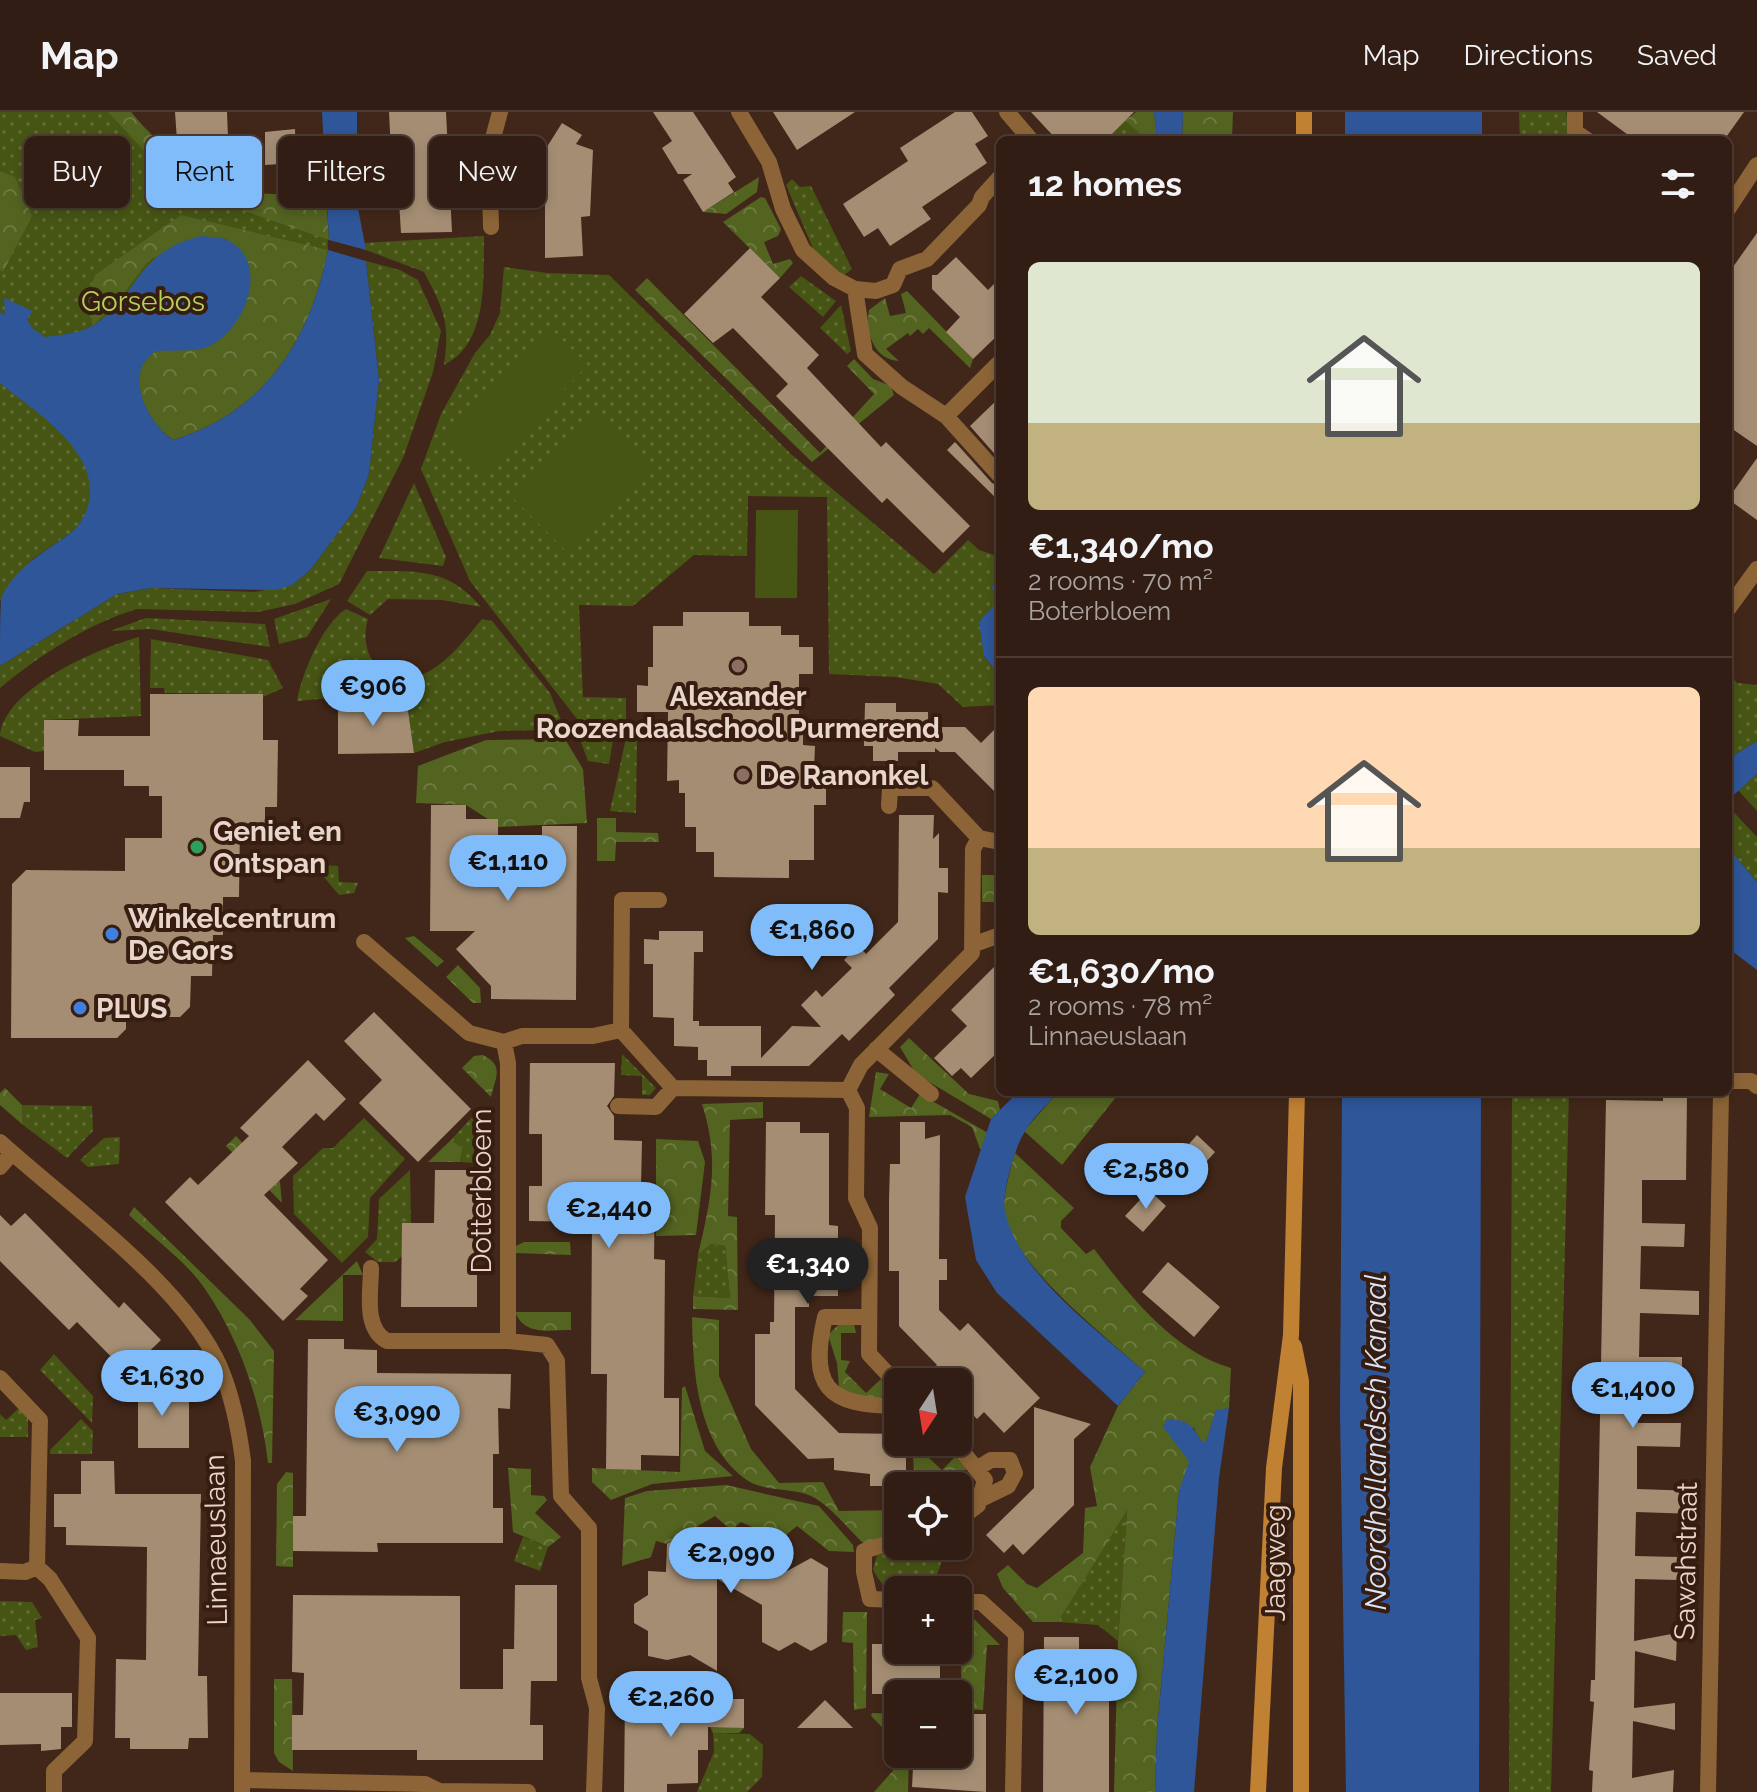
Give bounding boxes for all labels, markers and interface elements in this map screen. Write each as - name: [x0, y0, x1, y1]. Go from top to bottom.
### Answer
- text: Map: [40, 33, 119, 78]
- text: Map: [1363, 39, 1420, 72]
- text: Directions: [1464, 39, 1593, 72]
- text: Saved: [1637, 39, 1717, 72]
- chip: Buy: [24, 136, 130, 208]
- chip: Rent: [146, 136, 262, 208]
- chip: Filters: [278, 136, 413, 208]
- chip: New: [429, 136, 546, 208]
- icon: filters: [1656, 162, 1700, 206]
- text: 12 homes: [1028, 164, 1182, 204]
- park label: Gorsebos: [81, 285, 205, 318]
- icon: home: [1292, 314, 1436, 458]
- text: €1,340/mo: [1028, 526, 1214, 566]
- text: 2 rooms · 70 m²: [1028, 566, 1213, 596]
- text: Boterbloem: [1028, 596, 1171, 626]
- marker: Alexander Roozendaalschool Purmerend: [729, 657, 747, 675]
- pin: €906: [326, 660, 420, 728]
- text: €906: [339, 671, 407, 701]
- place label: Alexander Roozendaalschool Purmerend: [536, 680, 940, 745]
- icon: home: [1292, 739, 1436, 883]
- place label: De Ranonkel: [759, 759, 928, 792]
- marker: De Ranonkel: [734, 766, 752, 784]
- place label: Geniet en Ontspan: [213, 815, 342, 880]
- pin: €1,110: [443, 835, 573, 903]
- marker: Geniet en Ontspan: [188, 838, 206, 856]
- text: €1,110: [467, 846, 549, 876]
- place label: Winkelcentrum De Gors: [128, 902, 336, 967]
- pin: €1,860: [747, 904, 877, 972]
- text: €1,860: [768, 915, 856, 945]
- marker: Winkelcentrum De Gors: [103, 925, 121, 943]
- text: €1,630/mo: [1028, 951, 1215, 991]
- text: 2 rooms · 78 m²: [1028, 991, 1212, 1021]
- place label: PLUS: [96, 992, 167, 1025]
- marker: PLUS: [71, 999, 89, 1017]
- text: Linnaeuslaan: [1028, 1021, 1187, 1051]
- street label: Dotterbloem: [465, 1109, 498, 1273]
- pin: €2,580: [1081, 1143, 1211, 1211]
- text: €2,580: [1102, 1154, 1190, 1184]
- pin: €2,440: [544, 1182, 674, 1250]
- text: €2,440: [565, 1193, 653, 1223]
- pin: €1,340: [743, 1238, 873, 1306]
- text: €1,340: [766, 1249, 850, 1279]
- water label: Noordhollandsch Kanaal: [1358, 1274, 1393, 1610]
- pin: €1,630: [97, 1350, 227, 1418]
- text: €1,630: [119, 1361, 205, 1391]
- pin: €1,400: [1568, 1362, 1698, 1430]
- north arrow: [884, 1368, 972, 1456]
- map controls: [884, 1368, 972, 1768]
- text: €1,400: [1590, 1373, 1676, 1403]
- pin: €3,090: [332, 1386, 462, 1454]
- text: €3,090: [353, 1397, 441, 1427]
- street label: Linnaeuslaan: [198, 1454, 234, 1626]
- button: locate: [884, 1472, 972, 1560]
- street label: Sawahstraat: [1668, 1481, 1704, 1640]
- street label: Jaagweg: [1259, 1504, 1292, 1622]
- pin: €2,090: [666, 1527, 796, 1595]
- text: €2,090: [687, 1538, 775, 1568]
- button: +: [884, 1576, 972, 1664]
- pin: €2,100: [1011, 1649, 1141, 1717]
- text: €2,100: [1033, 1660, 1119, 1690]
- pin: €2,260: [606, 1671, 736, 1739]
- button: −: [884, 1680, 972, 1768]
- text: €2,260: [627, 1682, 715, 1712]

